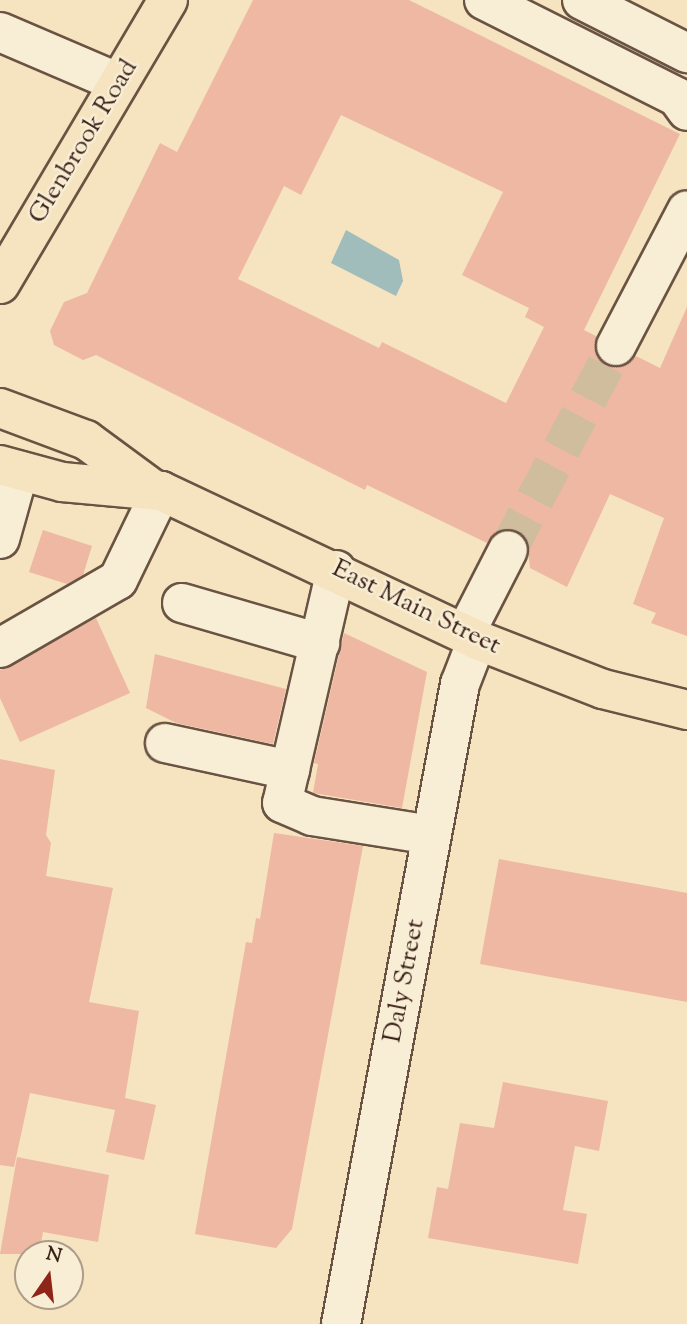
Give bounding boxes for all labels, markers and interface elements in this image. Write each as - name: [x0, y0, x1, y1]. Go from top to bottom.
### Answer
- street label: Glenbrook Road: [23, 54, 145, 230]
- street label: East Main Street: [327, 554, 505, 662]
- street label: Daly Street: [378, 917, 432, 1045]
- north arrow: [14, 1240, 84, 1310]
- text: N: [43, 1241, 64, 1271]

